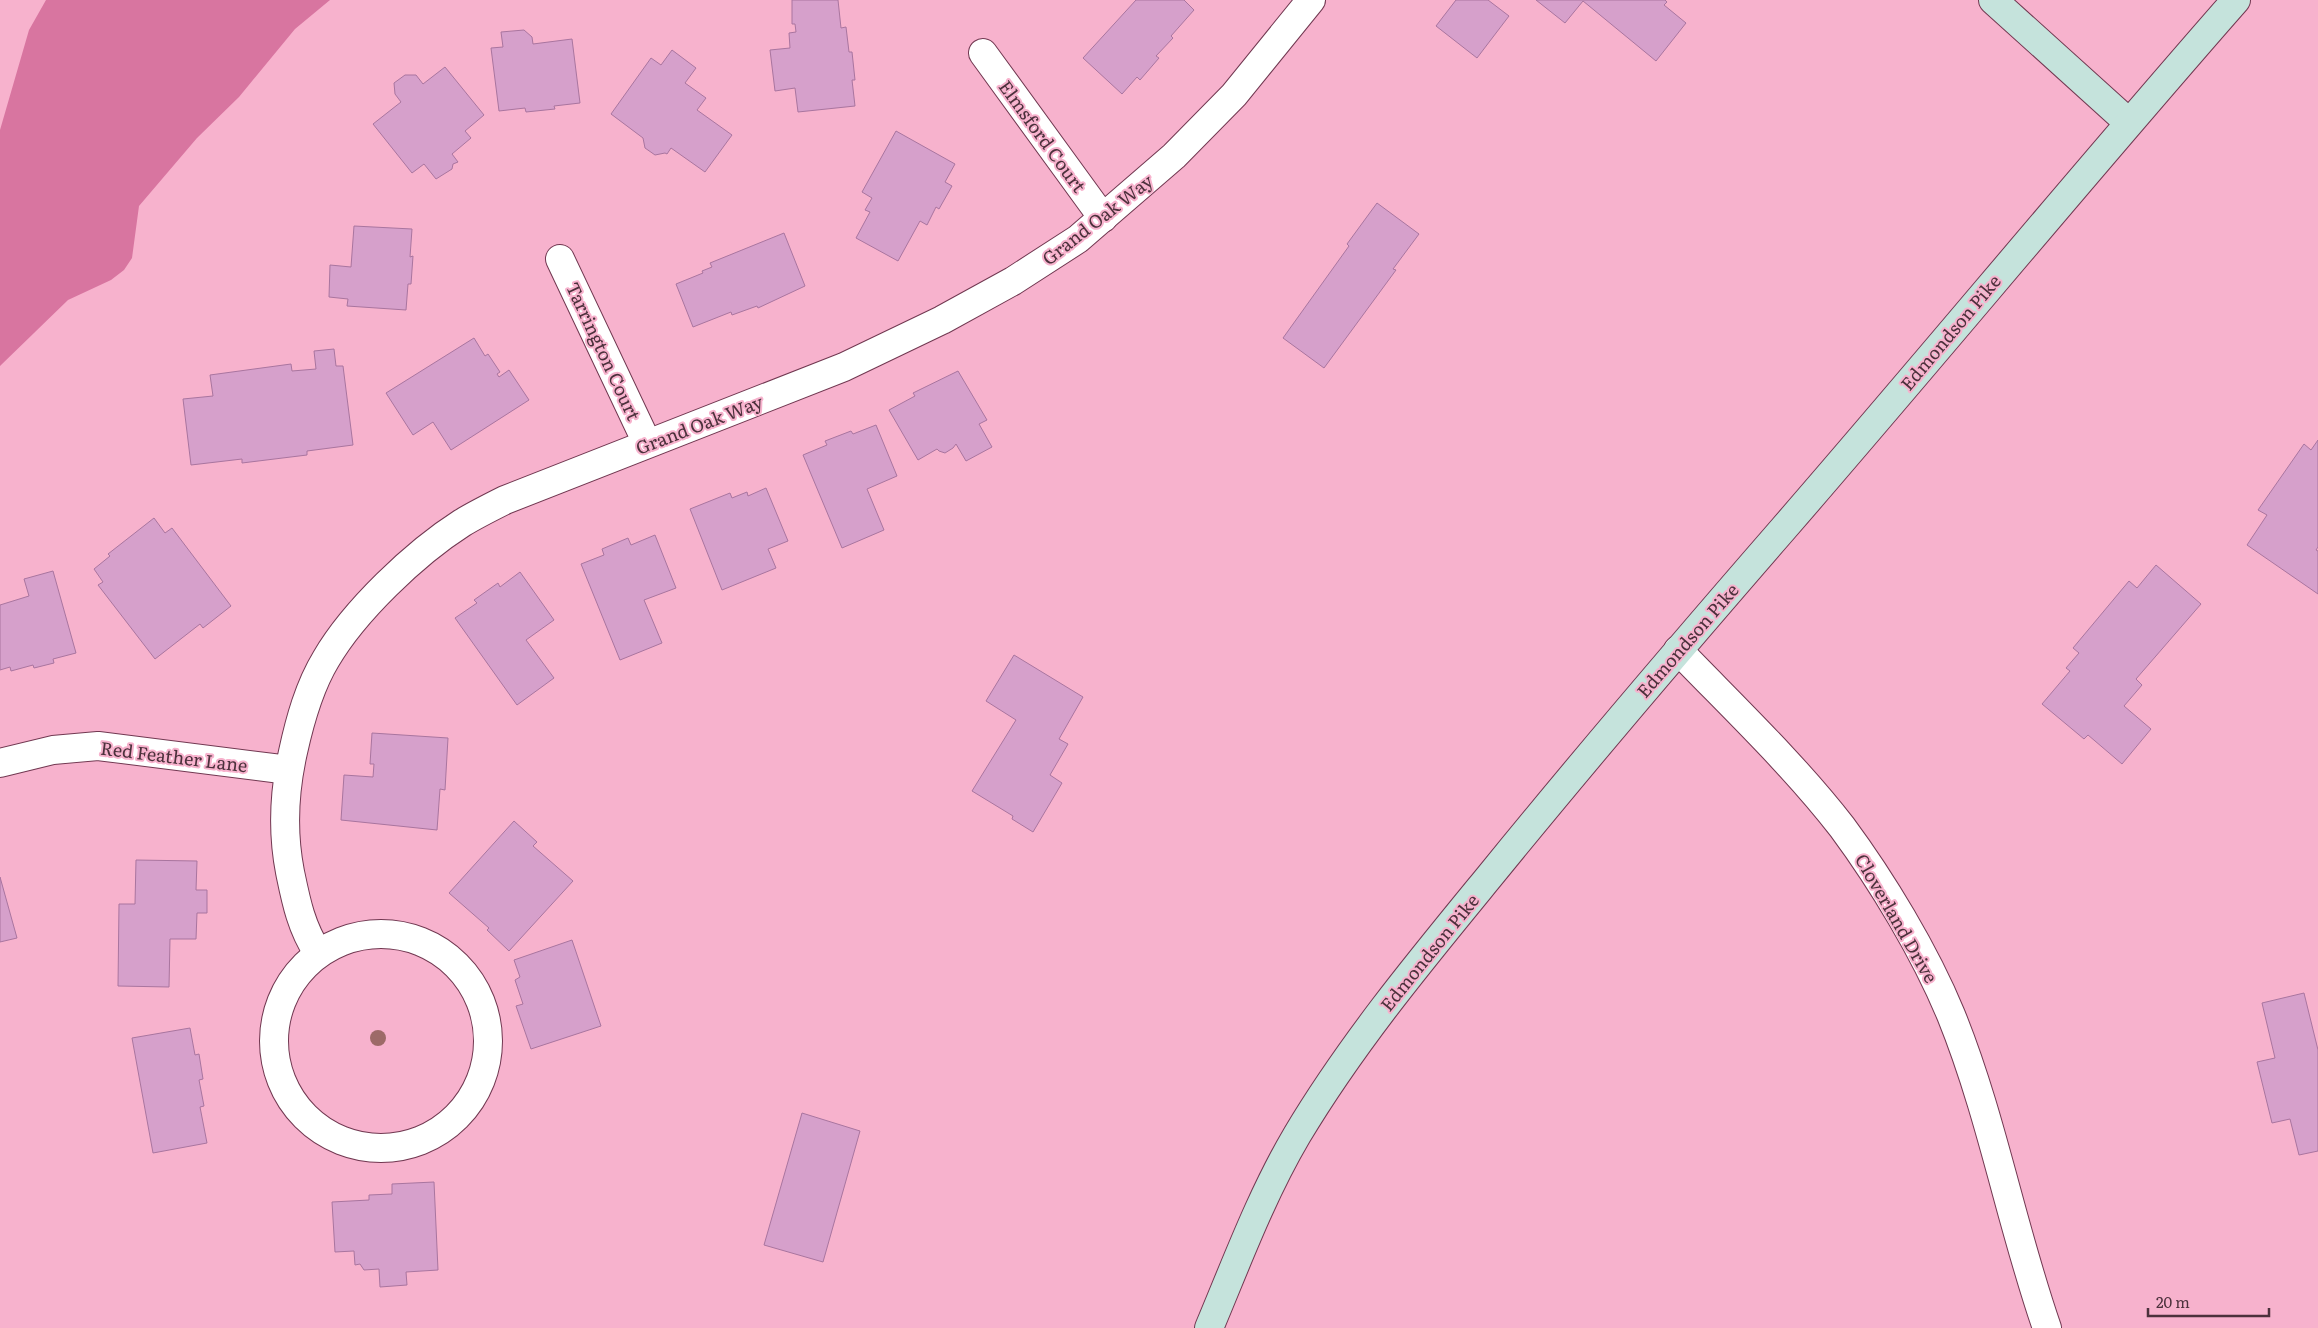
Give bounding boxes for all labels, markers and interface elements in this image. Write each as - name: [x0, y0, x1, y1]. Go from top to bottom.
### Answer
- street label: Elmsford Court: [993, 74, 1093, 198]
- street label: Grand Oak Way: [1036, 167, 1159, 271]
- street label: Edmondson Pike: [1893, 268, 2007, 396]
- street label: Tarrington Court: [560, 277, 648, 425]
- street label: Grand Oak Way: [631, 387, 767, 461]
- street label: Edmondson Pike: [1630, 577, 1744, 703]
- street label: Red Feather Lane: [99, 734, 249, 778]
- street label: Cloverland Drive: [1849, 848, 1945, 988]
- street label: Edmondson Pike: [1373, 888, 1485, 1016]
- scale bar: [2148, 1286, 2269, 1318]
- text: 20 m: [2156, 1290, 2190, 1313]

